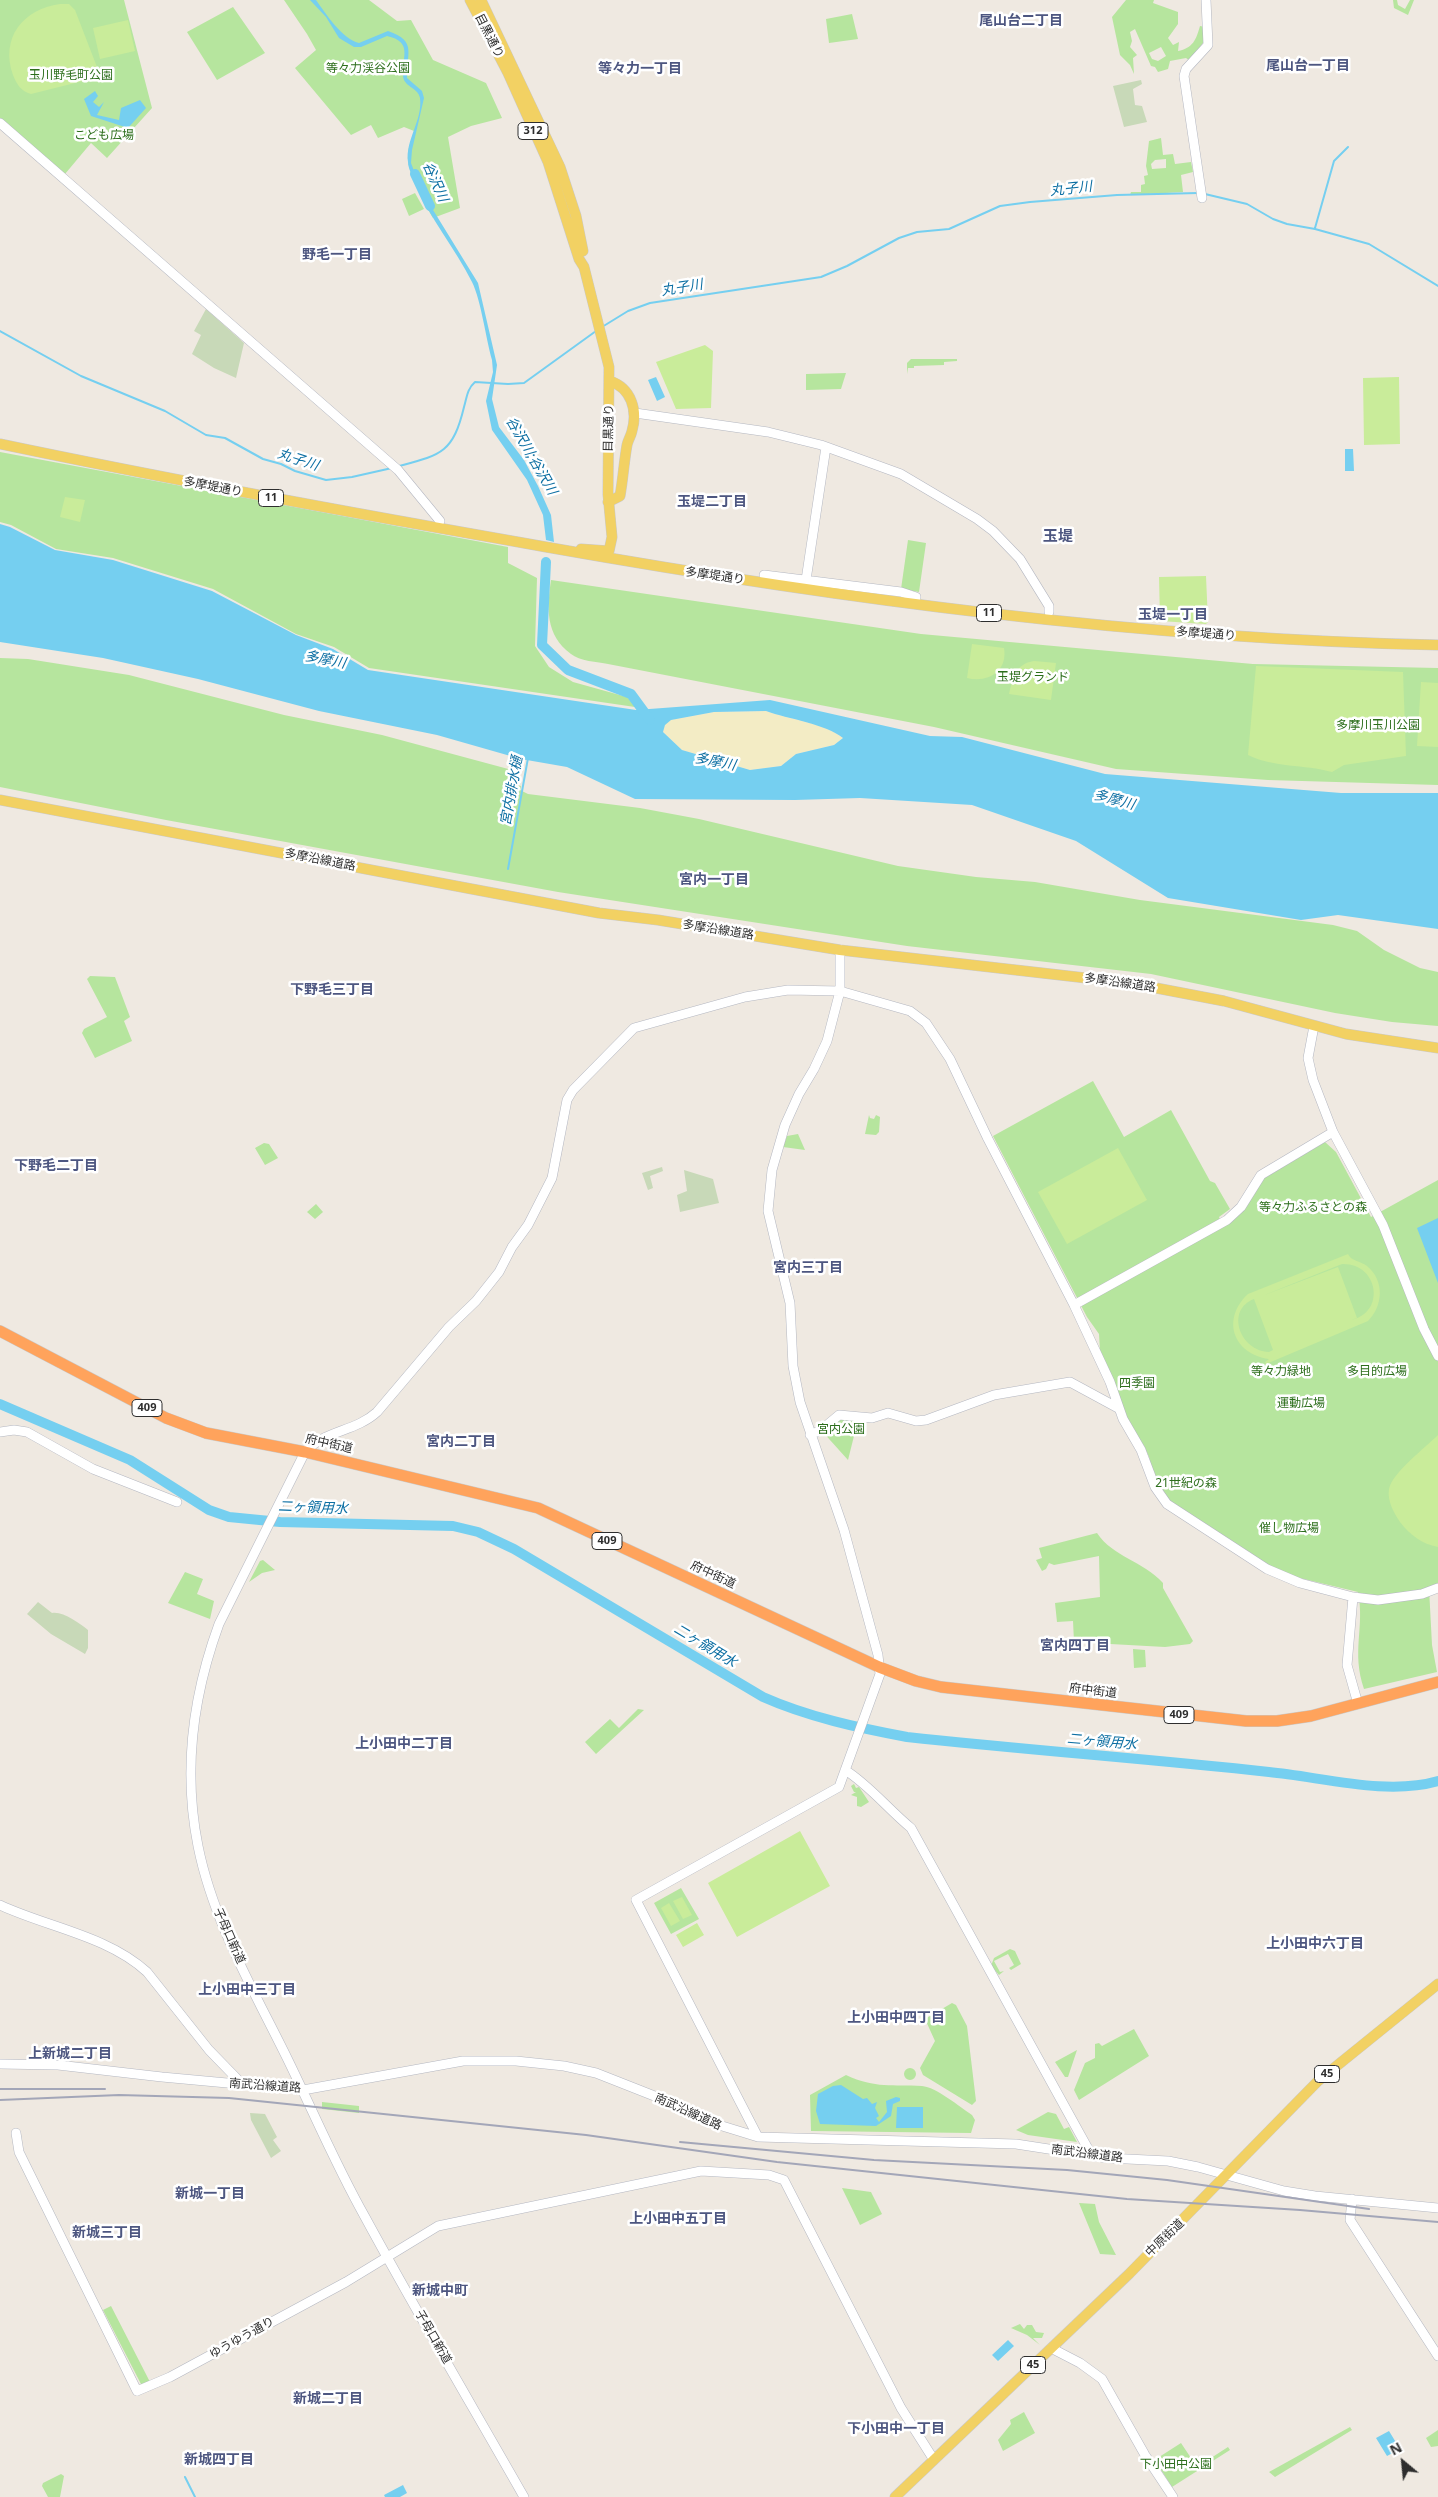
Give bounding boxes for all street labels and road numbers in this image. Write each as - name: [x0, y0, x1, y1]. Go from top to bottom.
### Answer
- street label: 目黒通り: [472, 11, 506, 61]
- road number: 312: [518, 122, 548, 140]
- street label: 目黒通り: [601, 404, 617, 452]
- street label: 多摩堤通り: [182, 474, 244, 500]
- road number: 11: [258, 489, 284, 506]
- street label: 多摩堤通り: [684, 565, 746, 587]
- road number: 11: [976, 604, 1002, 622]
- street label: 多摩堤通り: [1176, 625, 1236, 643]
- street label: 多摩沿線道路: [283, 846, 357, 874]
- street label: 多摩沿線道路: [681, 917, 755, 943]
- street label: 多摩沿線道路: [1083, 971, 1157, 995]
- road number: 409: [132, 1400, 162, 1416]
- street label: 府中街道: [304, 1432, 354, 1456]
- road number: 409: [592, 1532, 622, 1550]
- street label: 府中街道: [688, 1558, 738, 1592]
- street label: 府中街道: [1068, 1681, 1118, 1701]
- road number: 409: [1164, 1706, 1194, 1724]
- street label: 子母口新道: [210, 1906, 248, 1966]
- road number: 45: [1314, 2066, 1340, 2082]
- street label: 南武沿線道路: [229, 2076, 301, 2096]
- street label: 南武沿線道路: [652, 2091, 724, 2133]
- street label: 南武沿線道路: [1050, 2142, 1124, 2166]
- street label: 中原街道: [1143, 2216, 1187, 2260]
- street label: 子母口新道: [412, 2307, 454, 2367]
- street label: ゆうゆう通り: [207, 2314, 277, 2362]
- road number: 45: [1020, 2356, 1046, 2374]

